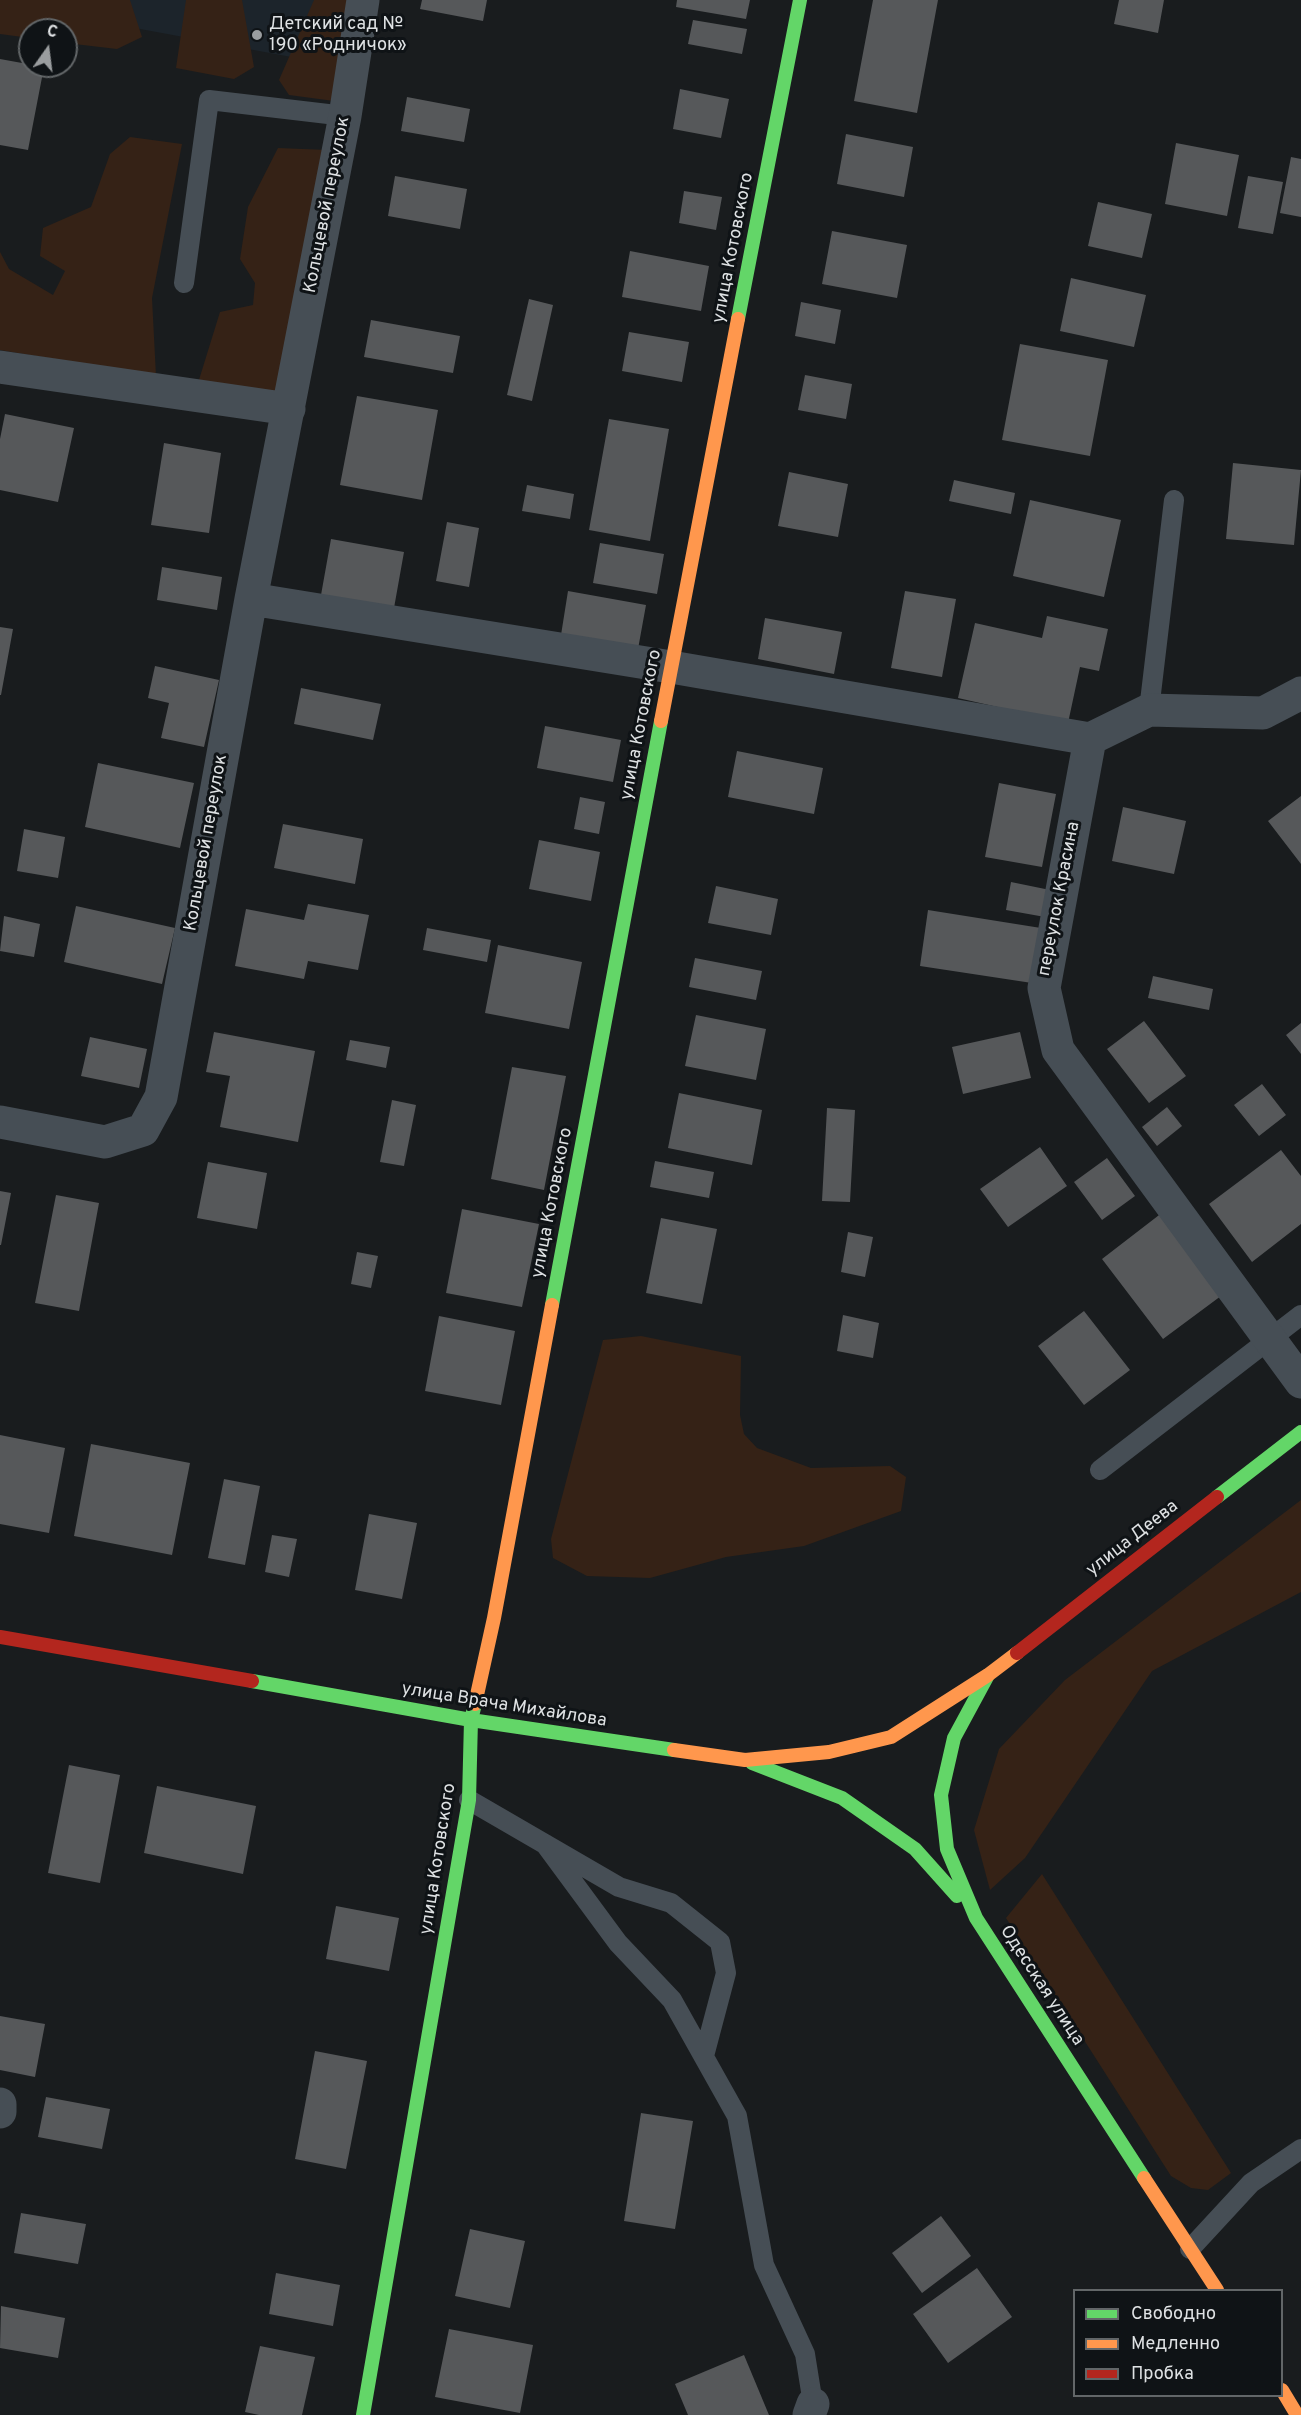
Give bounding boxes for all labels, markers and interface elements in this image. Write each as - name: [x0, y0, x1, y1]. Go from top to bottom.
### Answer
- place label: Детский сад № 190 «Родничок»: [269, 14, 407, 57]
- north arrow: [18, 18, 78, 78]
- text: С: [44, 22, 59, 43]
- marker: Детский сад № 190 «Родничок»: [250, 28, 264, 42]
- street label: Кольцевой переулок: [300, 115, 356, 295]
- street label: улица Котовского: [709, 171, 759, 325]
- street label: улица Котовского: [617, 648, 667, 802]
- street label: Кольцевой переулок: [181, 753, 233, 933]
- street label: переулок Красина: [1034, 820, 1086, 978]
- street label: улица Котовского: [528, 1126, 578, 1280]
- street label: улица Деева: [1083, 1496, 1183, 1582]
- street label: улица Врача Михайлова: [400, 1679, 608, 1733]
- street label: улица Котовского: [416, 1782, 462, 1936]
- street label: Одесская улица: [994, 1922, 1088, 2050]
- legend: [1073, 2289, 1283, 2397]
- text: Свободно: [1131, 2303, 1216, 2326]
- text: Медленно: [1131, 2333, 1220, 2356]
- text: Пробка: [1131, 2363, 1194, 2386]

